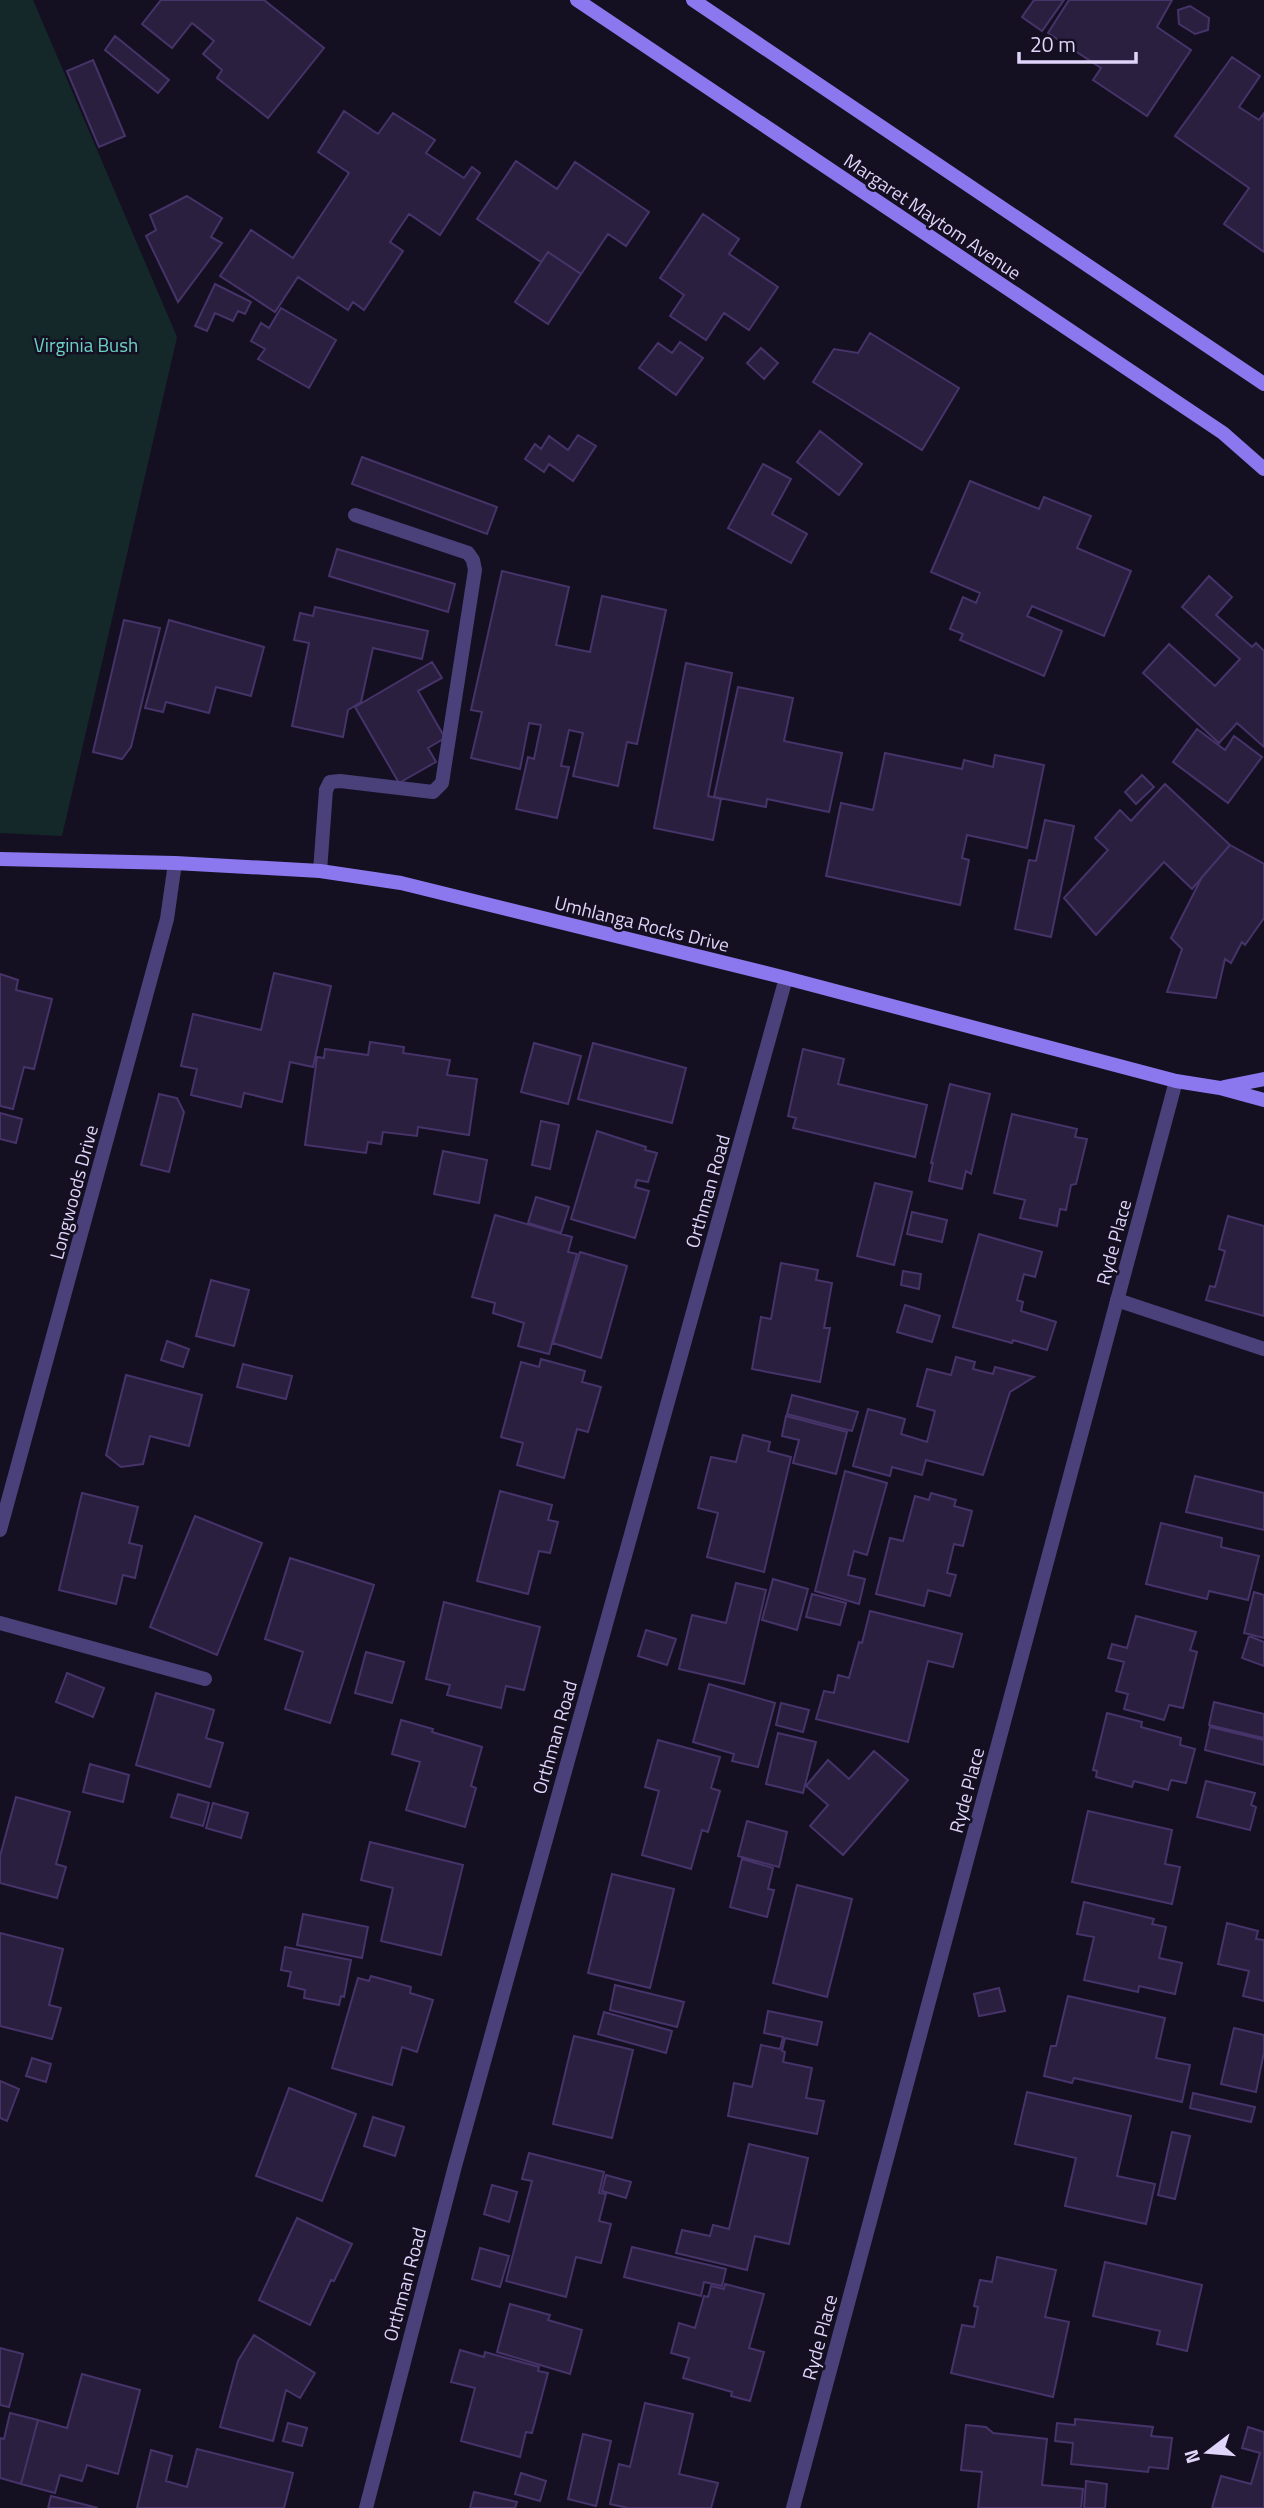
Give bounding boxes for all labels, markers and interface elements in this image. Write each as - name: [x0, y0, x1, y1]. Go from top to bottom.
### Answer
- scale bar: [1019, 21, 1136, 65]
- text: 20 m: [1030, 28, 1076, 60]
- street label: Margaret Maytom Avenue: [838, 146, 1028, 286]
- park label: Virginia Bush: [34, 330, 138, 359]
- street label: Umhlanga Rocks Drive: [551, 887, 733, 959]
- street label: Longwoods Drive: [41, 1122, 105, 1262]
- street label: Orthman Road: [677, 1131, 737, 1251]
- street label: Ryde Place: [1088, 1196, 1138, 1288]
- street label: Orthman Road: [524, 1677, 584, 1797]
- street label: Ryde Place: [941, 1744, 991, 1836]
- street label: Orthman Road: [375, 2224, 433, 2344]
- street label: Ryde Place: [794, 2291, 844, 2383]
- north arrow: [1173, 2417, 1243, 2487]
- text: N: [1175, 2446, 1207, 2467]

